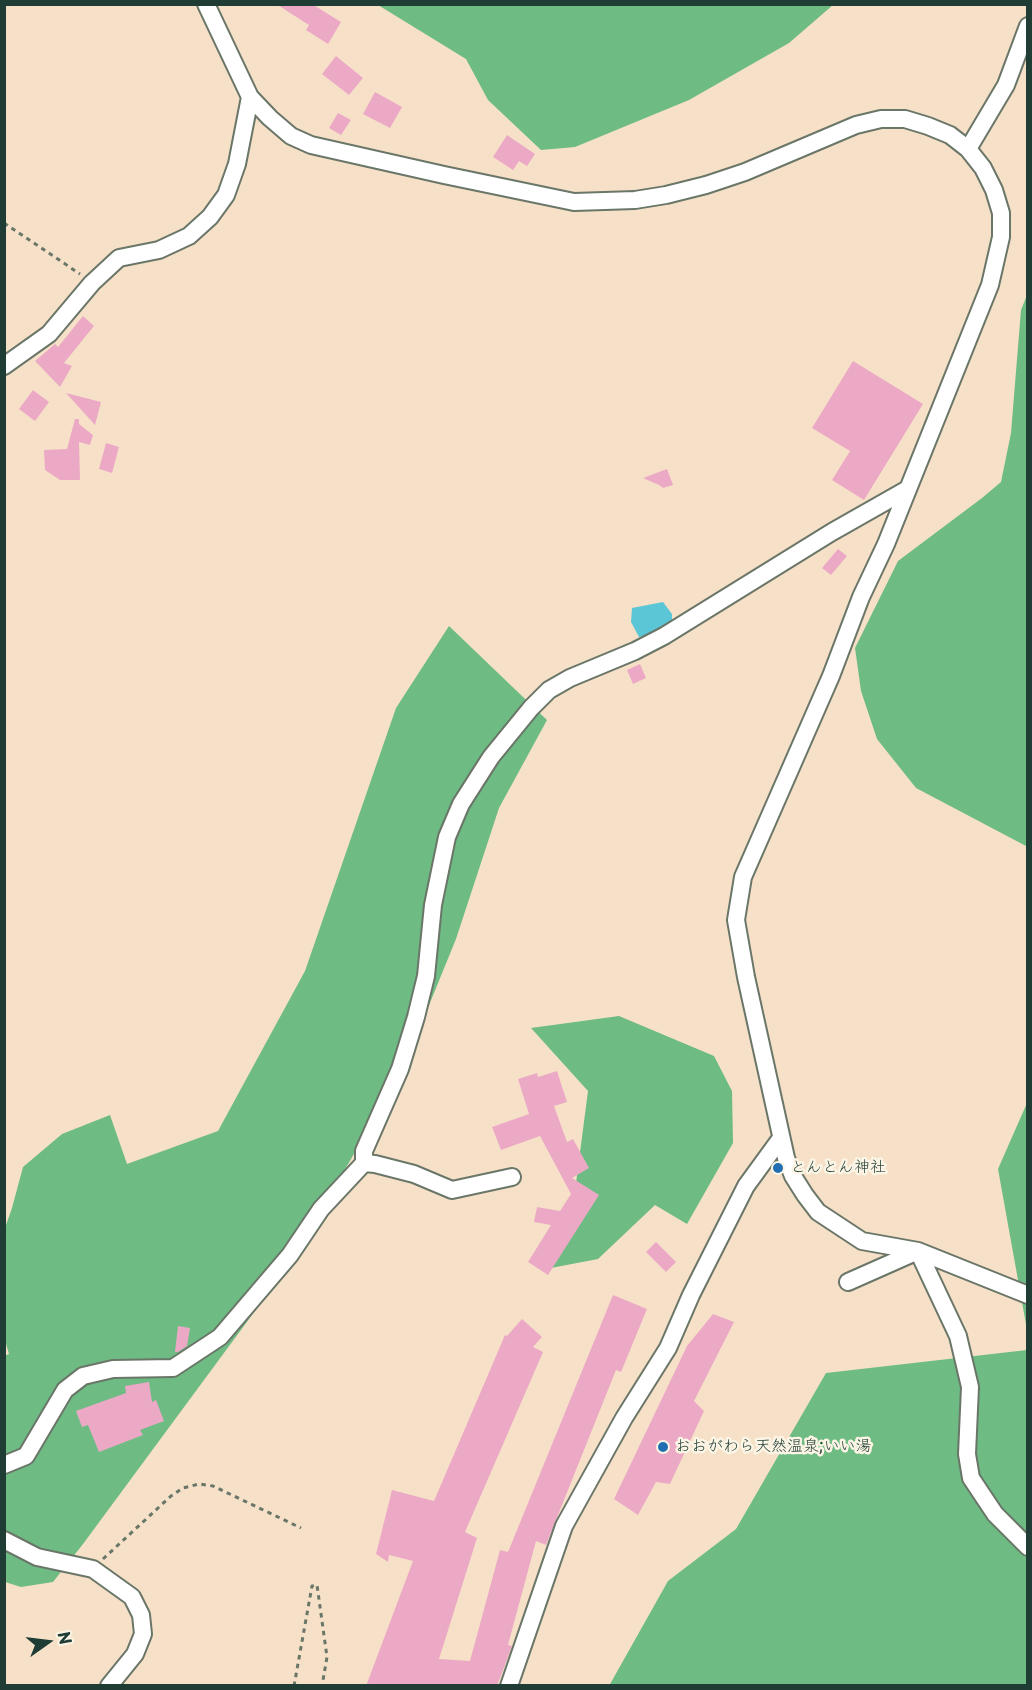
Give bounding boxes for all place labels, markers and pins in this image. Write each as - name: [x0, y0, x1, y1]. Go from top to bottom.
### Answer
- place label: とんとん神社: [790, 1158, 886, 1178]
- marker: とんとん神社: [771, 1161, 785, 1175]
- place label: おおがわら天然温泉;いい湯: [675, 1437, 872, 1457]
- marker: おおがわら天然温泉;いい湯: [656, 1440, 670, 1454]

